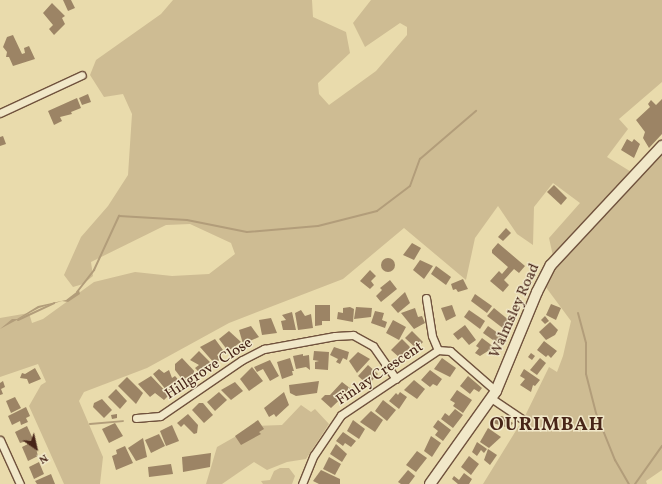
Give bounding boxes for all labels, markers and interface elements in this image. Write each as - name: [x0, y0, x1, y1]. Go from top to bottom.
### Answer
- street label: Walmsley Road: [486, 261, 544, 361]
- street label: Hillgrove Close: [162, 334, 256, 404]
- street label: Finlay Crescent: [333, 338, 427, 410]
- district label: OURIMBAH: [490, 415, 604, 437]
- north arrow: [16, 428, 56, 468]
- text: N: [35, 450, 51, 467]

